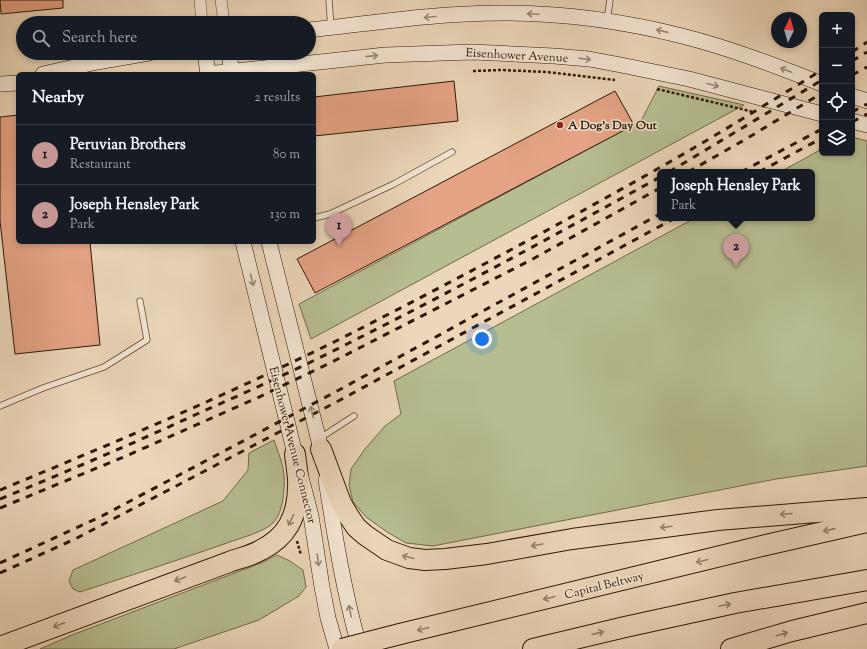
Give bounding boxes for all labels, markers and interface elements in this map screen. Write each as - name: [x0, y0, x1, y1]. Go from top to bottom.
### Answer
- one-way arrow: [527, 10, 540, 17]
- north arrow: [771, 12, 807, 48]
- map controls: [819, 12, 855, 156]
- button: +: [819, 12, 855, 48]
- one-way arrow: [424, 13, 437, 20]
- search box: [16, 16, 316, 60]
- icon: search: [30, 27, 52, 49]
- one-way arrow: [655, 27, 668, 35]
- text: Search here: [62, 28, 137, 49]
- street label: Eisenhower Avenue: [465, 44, 569, 68]
- button: −: [819, 48, 855, 84]
- one-way arrow: [365, 53, 378, 60]
- one-way arrow: [578, 55, 591, 63]
- one-way arrow: [780, 65, 792, 73]
- one-way arrow: [706, 82, 719, 89]
- button: locate: [819, 84, 855, 120]
- text: Nearby: [32, 86, 84, 110]
- text: 2 results: [255, 89, 300, 107]
- place label: A Dog's Day Out: [567, 117, 658, 135]
- marker: A Dog's Day Out: [555, 120, 565, 130]
- button: layers: [819, 120, 855, 156]
- text: Peruvian Brothers: [70, 135, 186, 156]
- text: 1: [43, 146, 47, 164]
- text: 80 m: [273, 146, 300, 164]
- text: Restaurant: [70, 156, 131, 174]
- popup: [657, 169, 815, 221]
- text: Joseph Hensley Park: [671, 176, 801, 197]
- text: Joseph Hensley Park: [70, 195, 199, 216]
- text: Park: [671, 197, 696, 215]
- text: 2: [42, 206, 48, 224]
- text: 130 m: [270, 206, 300, 224]
- pin: 1: [326, 213, 352, 246]
- text: Park: [70, 216, 95, 234]
- pin: 2: [723, 234, 749, 267]
- one-way arrow: [249, 273, 257, 286]
- your location: [472, 329, 492, 349]
- street label: Eisenhower Avenue Connector: [264, 365, 320, 526]
- one-way arrow: [307, 405, 315, 418]
- one-way arrow: [780, 511, 793, 518]
- one-way arrow: [287, 513, 294, 525]
- one-way arrow: [659, 523, 672, 530]
- one-way arrow: [823, 527, 836, 535]
- one-way arrow: [531, 541, 544, 549]
- one-way arrow: [314, 553, 322, 566]
- one-way arrow: [402, 553, 415, 561]
- one-way arrow: [696, 557, 709, 565]
- street label: Capital Beltway: [563, 567, 646, 605]
- one-way arrow: [175, 576, 187, 584]
- one-way arrow: [543, 595, 556, 603]
- one-way arrow: [718, 600, 731, 608]
- one-way arrow: [345, 605, 353, 618]
- one-way arrow: [53, 621, 65, 629]
- one-way arrow: [416, 625, 429, 633]
- one-way arrow: [591, 629, 604, 637]
- one-way arrow: [775, 630, 788, 637]

